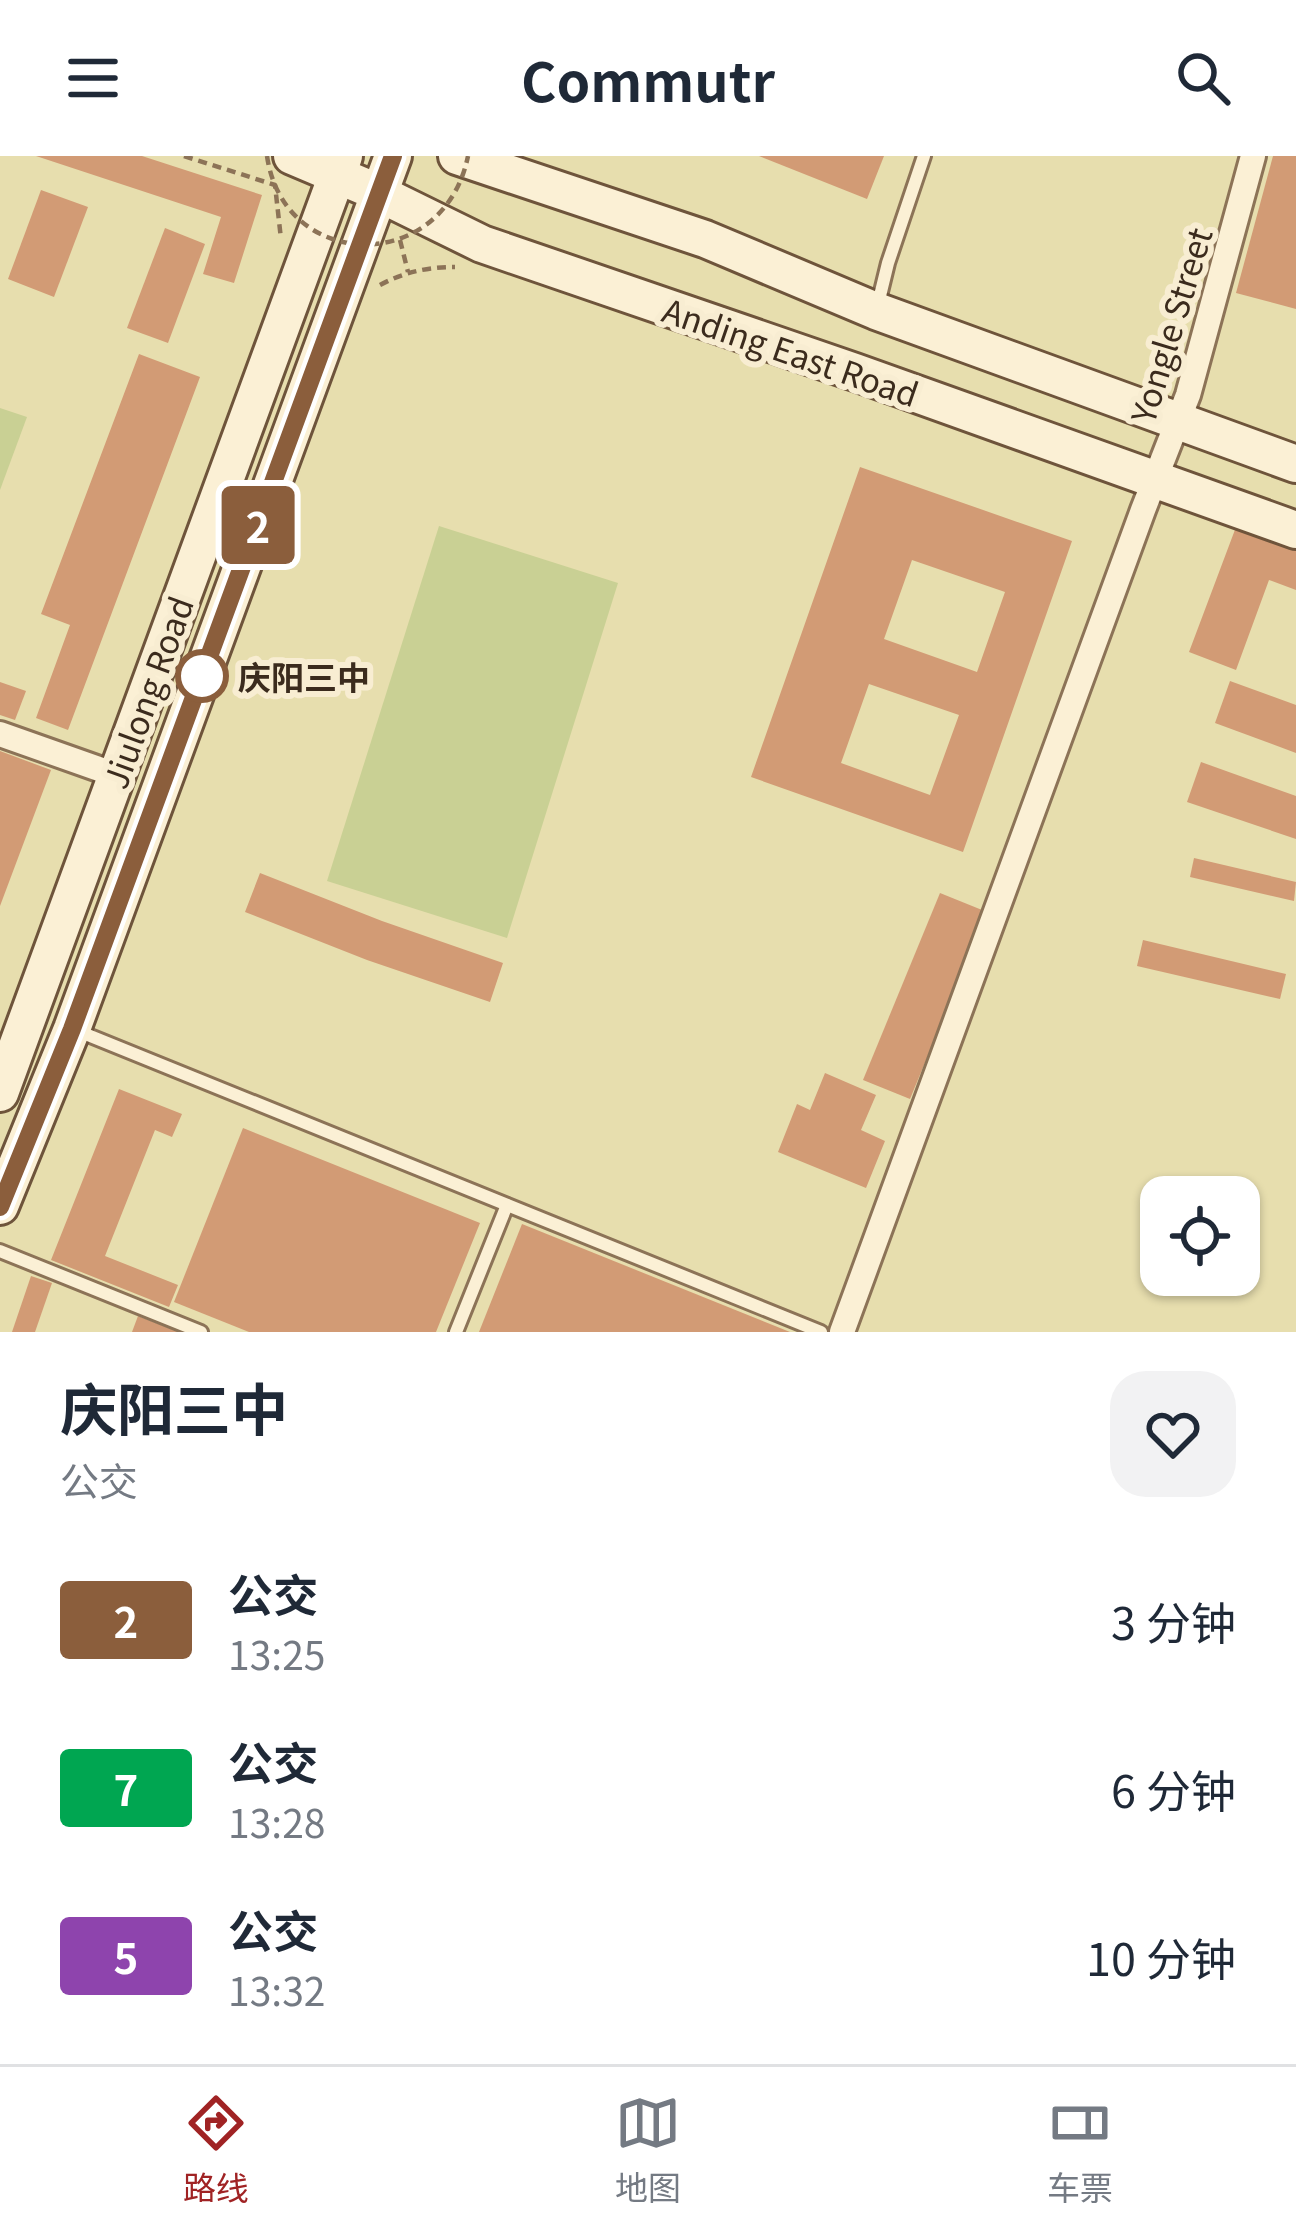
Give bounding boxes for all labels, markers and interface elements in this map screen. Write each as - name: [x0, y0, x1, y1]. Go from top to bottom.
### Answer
- text: Commutr: [521, 39, 775, 118]
- icon: menu: [60, 45, 126, 111]
- icon: search: [1170, 45, 1236, 111]
- street label: Yongle Street: [1117, 222, 1222, 429]
- street label: Anding East Road: [657, 285, 925, 417]
- line badge: 2: [219, 486, 297, 564]
- text: 2: [246, 494, 270, 555]
- street label: Jiulong Road: [90, 589, 204, 795]
- marker: 庆阳三中: [177, 651, 227, 701]
- place label: 庆阳三中: [238, 652, 370, 700]
- map controls: [1140, 1176, 1260, 1296]
- button: locate: [1140, 1176, 1260, 1296]
- text: 庆阳三中: [60, 1365, 288, 1447]
- button: heart: [1110, 1371, 1236, 1497]
- text: 公交: [60, 1451, 138, 1507]
- text: 公交: [228, 1560, 318, 1625]
- text: 3 分钟: [1111, 1588, 1236, 1653]
- text: 2: [114, 1589, 138, 1650]
- text: 13:25: [228, 1625, 325, 1681]
- text: 公交: [228, 1728, 318, 1793]
- text: 6 分钟: [1111, 1756, 1236, 1821]
- text: 7: [114, 1757, 138, 1818]
- text: 13:28: [228, 1793, 325, 1849]
- text: 公交: [228, 1896, 318, 1961]
- text: 10 分钟: [1086, 1924, 1236, 1989]
- text: 5: [114, 1925, 138, 1986]
- text: 13:32: [228, 1961, 325, 2017]
- tab: 路线: [183, 2090, 249, 2210]
- tab: 地图: [615, 2090, 681, 2210]
- tab: 车票: [1047, 2090, 1113, 2210]

